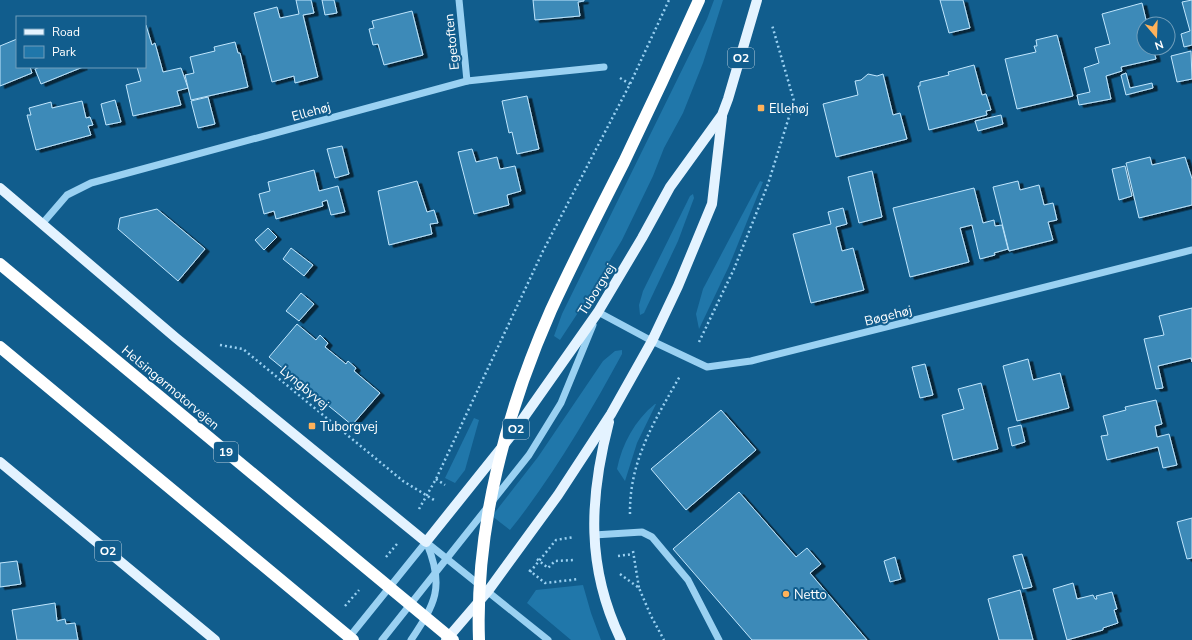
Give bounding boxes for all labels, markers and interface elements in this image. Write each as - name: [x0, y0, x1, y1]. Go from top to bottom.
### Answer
- street label: Egetoften: [440, 13, 464, 71]
- legend: [16, 16, 146, 68]
- north arrow: [1136, 16, 1176, 56]
- text: Road: [52, 24, 80, 40]
- text: N: [1153, 37, 1165, 53]
- text: Park: [52, 44, 77, 60]
- road number: O2: [728, 48, 754, 68]
- street label: Ellehøj: [290, 98, 333, 126]
- place label: Ellehøj: [769, 100, 809, 118]
- marker: Ellehøj: [756, 103, 766, 113]
- street label: Tuborgvej: [574, 260, 620, 319]
- street label: Bøgehøj: [863, 301, 914, 331]
- street label: Helsingørmotorvejen: [118, 341, 223, 434]
- street label: Lyngbyvej: [276, 362, 333, 414]
- place label: Tuborgvej: [320, 418, 378, 436]
- road number: O2: [503, 419, 529, 439]
- marker: Tuborgvej: [307, 421, 317, 431]
- road number: 19: [214, 442, 238, 462]
- road number: O2: [95, 541, 121, 561]
- place label: Netto: [794, 586, 827, 604]
- marker: Netto: [781, 589, 791, 599]

